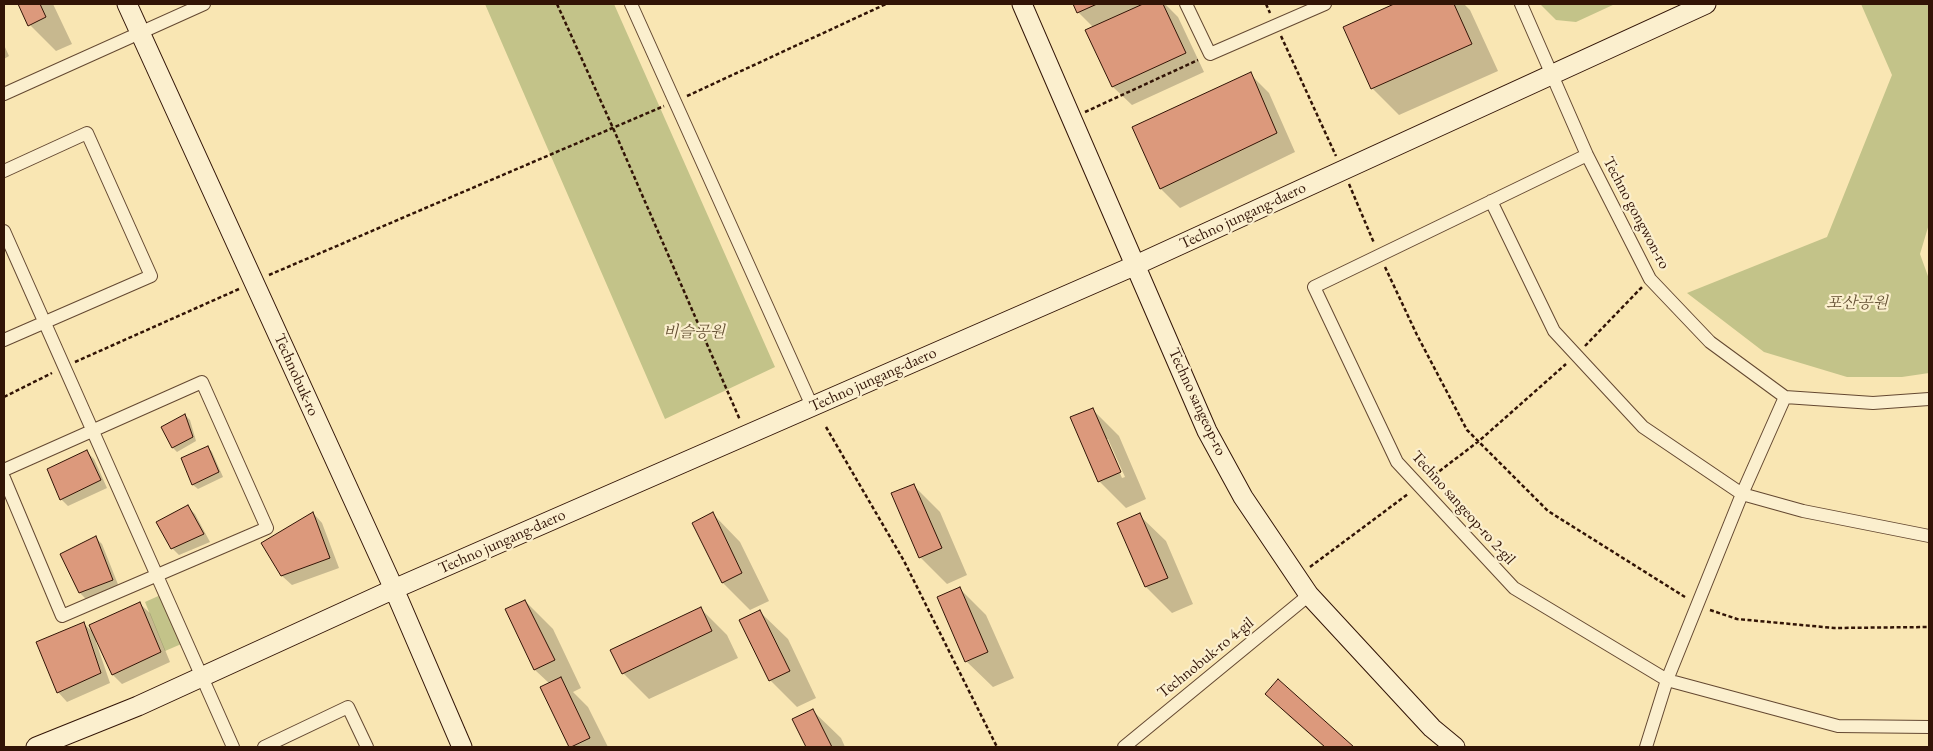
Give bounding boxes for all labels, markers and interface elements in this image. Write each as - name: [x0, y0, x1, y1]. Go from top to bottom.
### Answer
- street label: Techno gongwon-ro: [1598, 154, 1674, 272]
- street label: Techno jungang-daero: [1177, 178, 1309, 254]
- park label: 포산공원: [1826, 294, 1888, 314]
- park label: 비슬공원: [663, 323, 725, 343]
- street label: Technobuk-ro: [269, 331, 323, 419]
- street label: Techno jungang-daero: [806, 343, 940, 417]
- street label: Techno sangeop-ro: [1164, 345, 1230, 459]
- street label: Techno sangeop-ro 2-gil: [1407, 447, 1519, 569]
- street label: Techno jungang-daero: [435, 505, 569, 579]
- street label: Technobuk-ro 4-gil: [1154, 613, 1258, 703]

